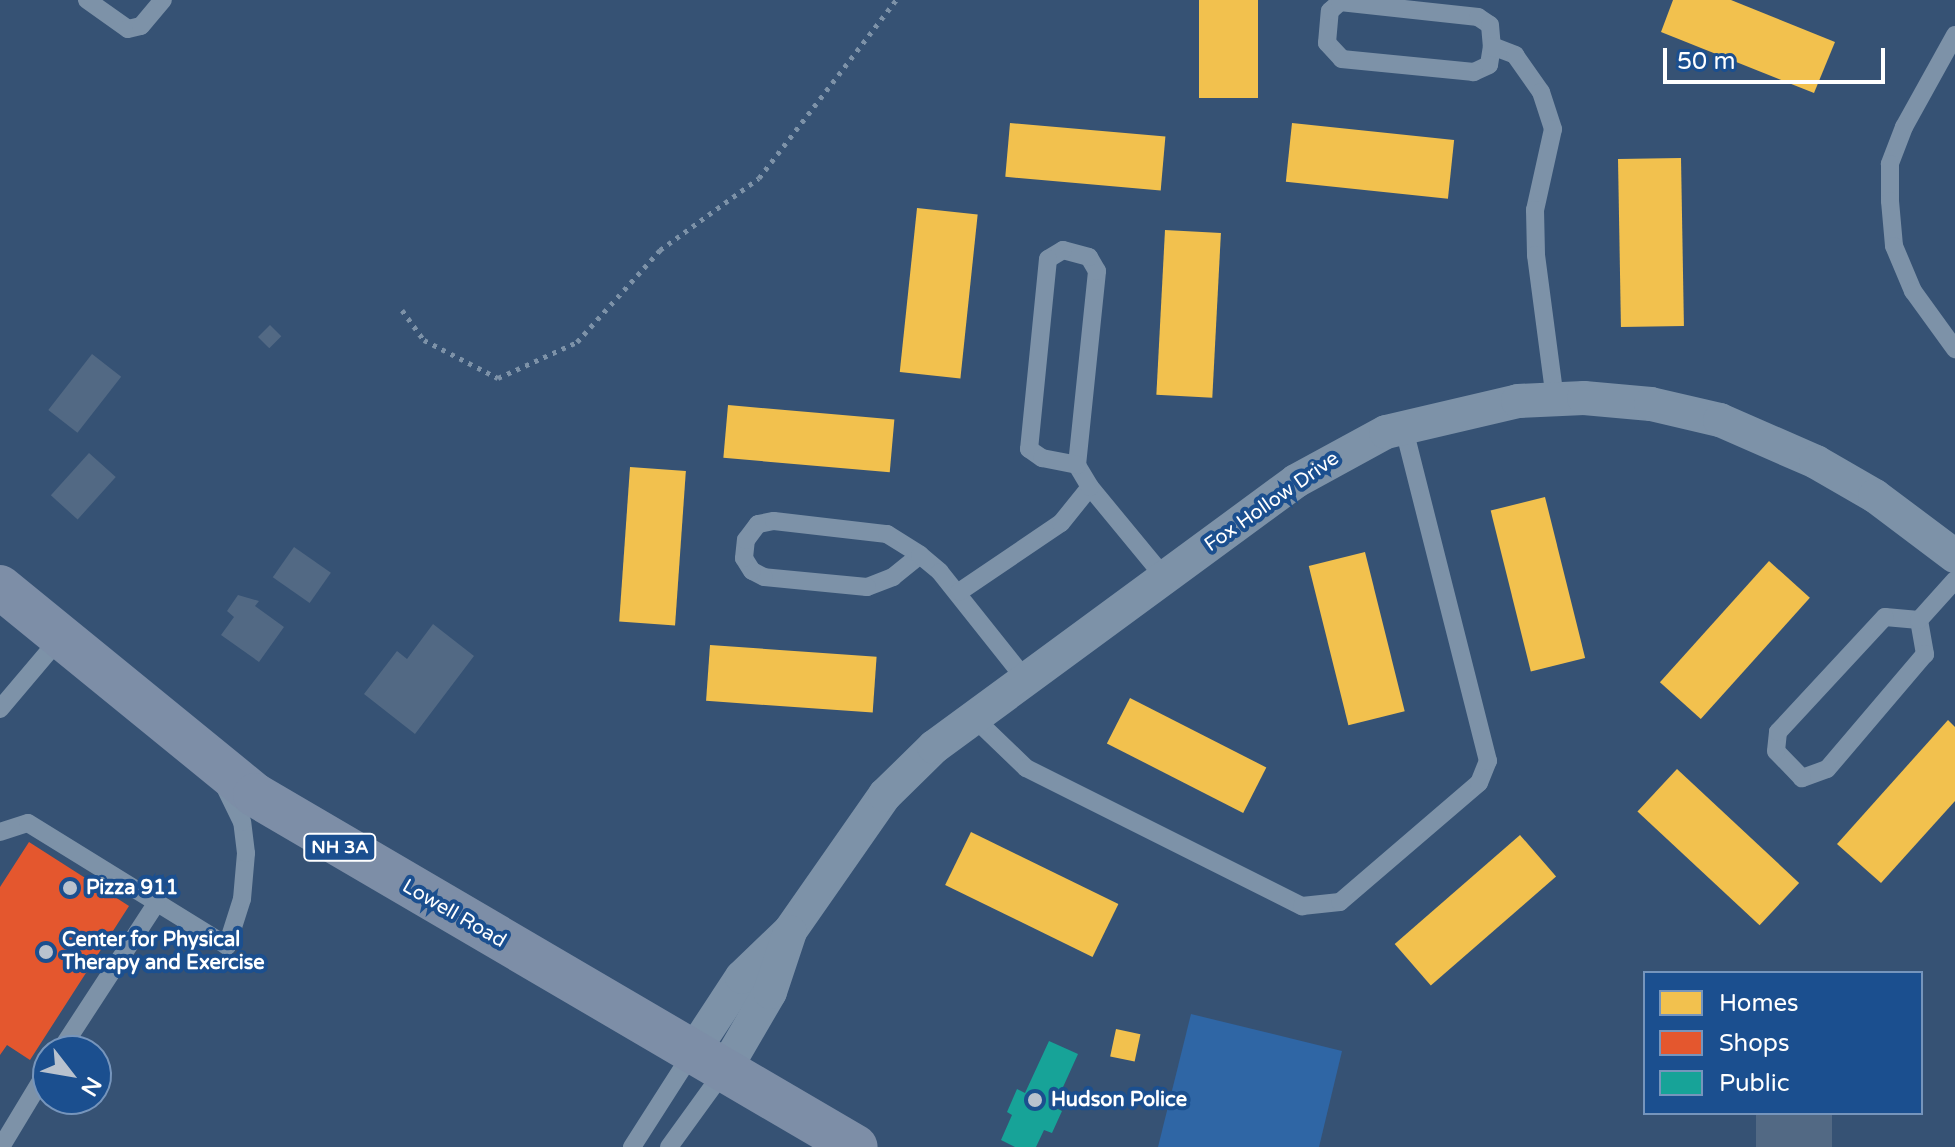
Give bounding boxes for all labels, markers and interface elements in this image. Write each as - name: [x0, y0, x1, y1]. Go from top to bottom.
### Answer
- scale bar: [1667, 32, 1889, 82]
- text: 50 m: [1677, 47, 1735, 76]
- street label: Fox Hollow Drive: [1200, 447, 1344, 557]
- road number: NH 3A: [302, 833, 378, 861]
- street label: Lowell Road: [398, 875, 510, 953]
- place label: Pizza 911: [86, 876, 178, 900]
- marker: Pizza 911: [61, 879, 79, 897]
- place label: Center for Physical Therapy and Exercise: [62, 928, 265, 975]
- marker: Center for Physical Therapy and Exercise: [37, 943, 55, 961]
- legend: [1643, 971, 1923, 1115]
- text: Homes: [1719, 989, 1799, 1018]
- text: Shops: [1719, 1029, 1789, 1058]
- north arrow: [32, 1035, 112, 1115]
- text: Public: [1719, 1069, 1789, 1098]
- text: N: [75, 1072, 107, 1101]
- place label: Hudson Police: [1051, 1088, 1187, 1112]
- marker: Hudson Police: [1026, 1091, 1044, 1109]

